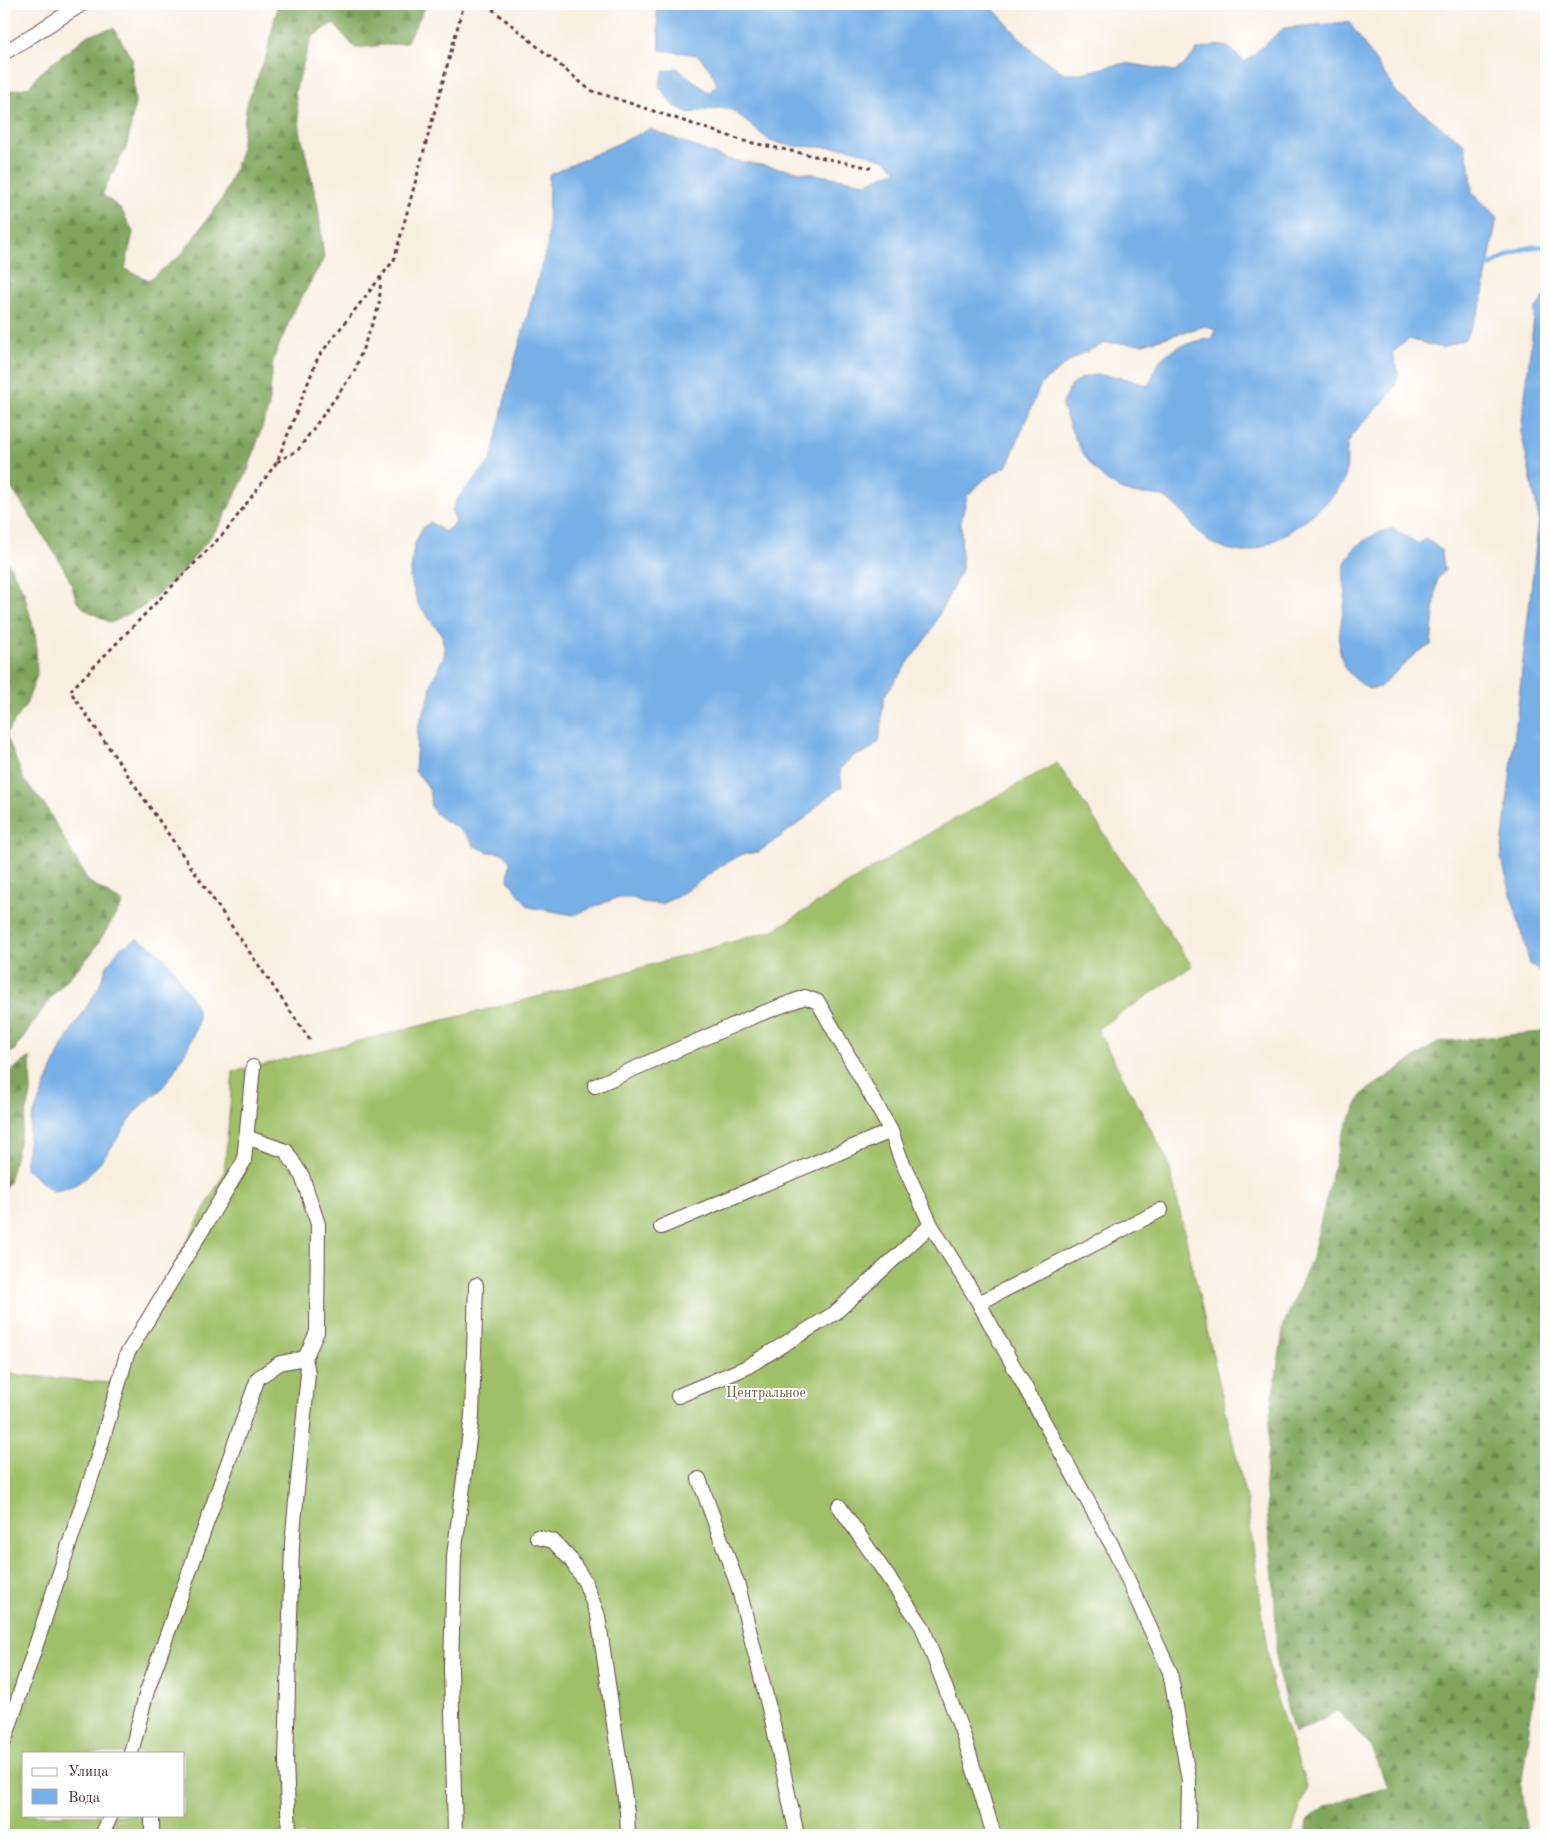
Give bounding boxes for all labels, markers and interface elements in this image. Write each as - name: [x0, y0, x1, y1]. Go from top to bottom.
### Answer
- park label: Центральное: [726, 1386, 806, 1400]
- legend: [22, 1752, 185, 1816]
- text: Улица: [68, 1765, 109, 1780]
- text: Вода: [68, 1791, 101, 1806]

